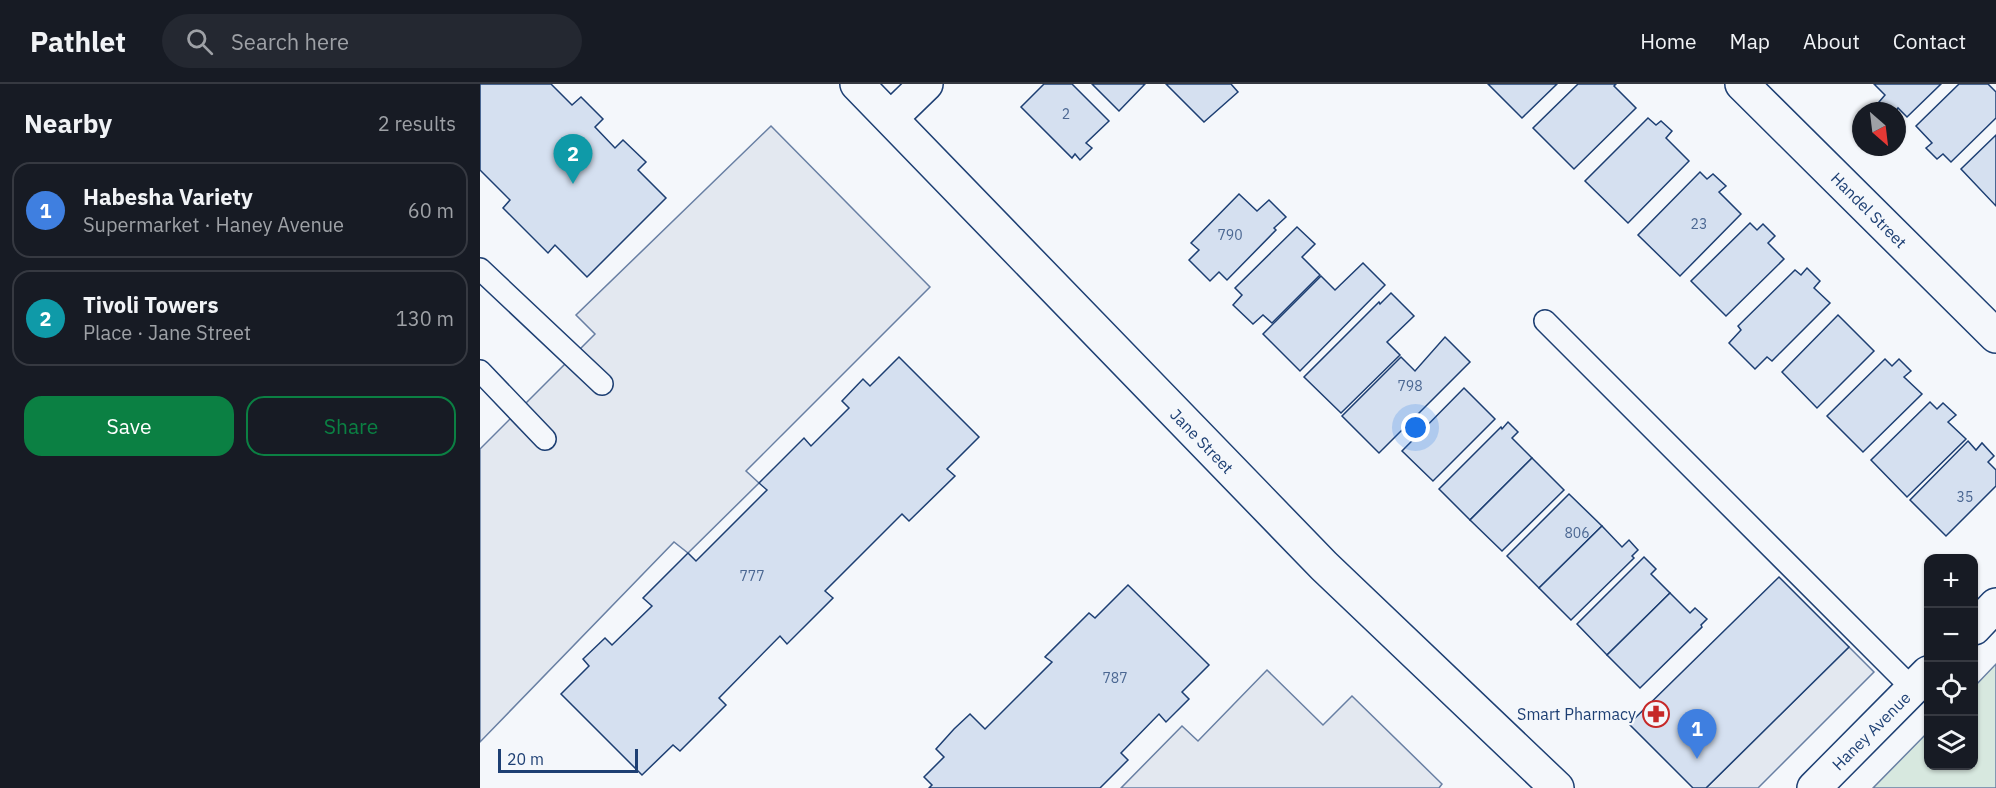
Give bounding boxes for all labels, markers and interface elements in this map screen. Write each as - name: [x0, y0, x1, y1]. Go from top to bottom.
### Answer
- search box: [162, 14, 582, 68]
- text: Pathlet: [30, 23, 126, 60]
- icon: search: [183, 25, 216, 58]
- text: Search here: [231, 27, 349, 56]
- text: Home: [1640, 27, 1697, 55]
- text: Map: [1730, 27, 1770, 55]
- text: About: [1803, 27, 1860, 55]
- text: Contact: [1893, 27, 1966, 55]
- north arrow: [1852, 102, 1906, 156]
- house number: 2: [1062, 105, 1070, 123]
- text: Nearby: [24, 106, 112, 140]
- text: 2 results: [378, 110, 456, 137]
- pin: 2: [554, 135, 592, 184]
- street label: Handel Street: [1827, 168, 1911, 252]
- text: Habesha Variety: [83, 182, 253, 211]
- text: 1: [40, 197, 52, 224]
- text: 60 m: [408, 197, 454, 224]
- text: Supermarket · Haney Avenue: [83, 211, 344, 238]
- house number: 23: [1691, 215, 1707, 233]
- house number: 790: [1217, 226, 1243, 244]
- text: Tivoli Towers: [83, 290, 219, 319]
- text: 2: [40, 305, 52, 332]
- text: 130 m: [396, 305, 454, 332]
- text: Place · Jane Street: [83, 319, 251, 346]
- house number: 798: [1397, 377, 1423, 395]
- button: Save: [24, 396, 234, 456]
- button: Share: [246, 396, 456, 456]
- street label: Jane Street: [1166, 404, 1238, 478]
- your location: [1401, 413, 1430, 442]
- house number: 35: [1957, 488, 1973, 506]
- house number: 806: [1564, 524, 1590, 542]
- map controls: [1924, 554, 1978, 770]
- button: +: [1924, 554, 1978, 608]
- house number: 777: [739, 567, 765, 585]
- button: −: [1924, 608, 1978, 662]
- button: locate: [1924, 662, 1978, 716]
- house number: 787: [1102, 669, 1128, 687]
- street label: Haney Avenue: [1828, 687, 1915, 774]
- pharmacy icon: Smart Pharmacy: [1641, 699, 1671, 729]
- place label: Smart Pharmacy: [1517, 704, 1636, 724]
- pin: 1: [1678, 710, 1716, 759]
- button: layers: [1924, 716, 1978, 770]
- scale bar: [498, 746, 638, 774]
- text: 20 m: [507, 749, 544, 769]

